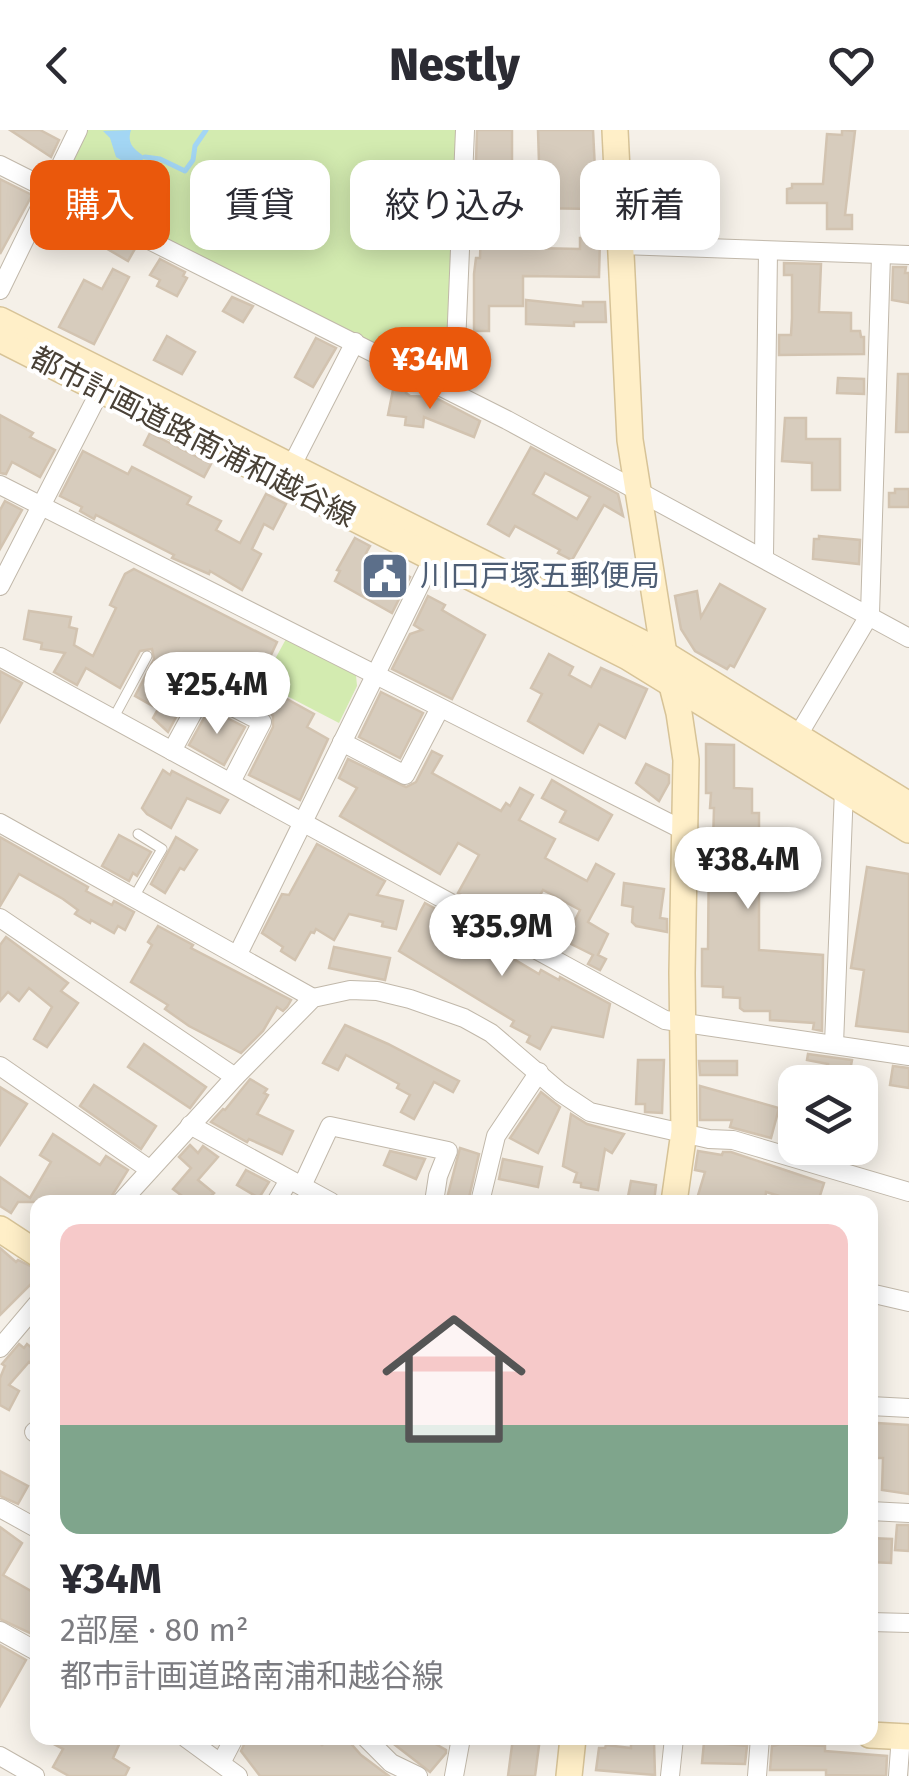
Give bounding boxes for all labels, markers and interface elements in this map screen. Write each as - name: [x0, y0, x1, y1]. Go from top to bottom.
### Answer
- icon: back: [30, 38, 85, 93]
- text: Nestly: [389, 38, 520, 92]
- icon: heart: [824, 38, 879, 93]
- chip: 購入: [30, 160, 170, 250]
- chip: 賃貸: [190, 160, 330, 250]
- chip: 絞り込み: [350, 160, 560, 250]
- chip: 新着: [580, 160, 720, 250]
- pin: ¥34M: [371, 327, 489, 412]
- street label: 都市計画道路南浦和越谷線: [24, 339, 362, 535]
- text: ¥34M: [391, 340, 469, 378]
- public building icon: 川口戸塚五郵便局: [359, 550, 411, 602]
- place label: 川口戸塚五郵便局: [420, 558, 660, 594]
- pin: ¥25.4M: [136, 652, 298, 737]
- text: ¥25.4M: [166, 665, 268, 703]
- pin: ¥38.4M: [667, 827, 829, 912]
- text: ¥38.4M: [696, 840, 800, 878]
- pin: ¥35.9M: [421, 894, 583, 979]
- text: ¥35.9M: [451, 907, 553, 945]
- map controls: [778, 1065, 878, 1165]
- button: layers: [778, 1065, 878, 1165]
- icon: home: [364, 1289, 544, 1469]
- text: ¥34M: [60, 1554, 162, 1604]
- text: 2部屋 · 80 m²: [60, 1611, 249, 1649]
- text: 都市計画道路南浦和越谷線: [60, 1657, 444, 1695]

